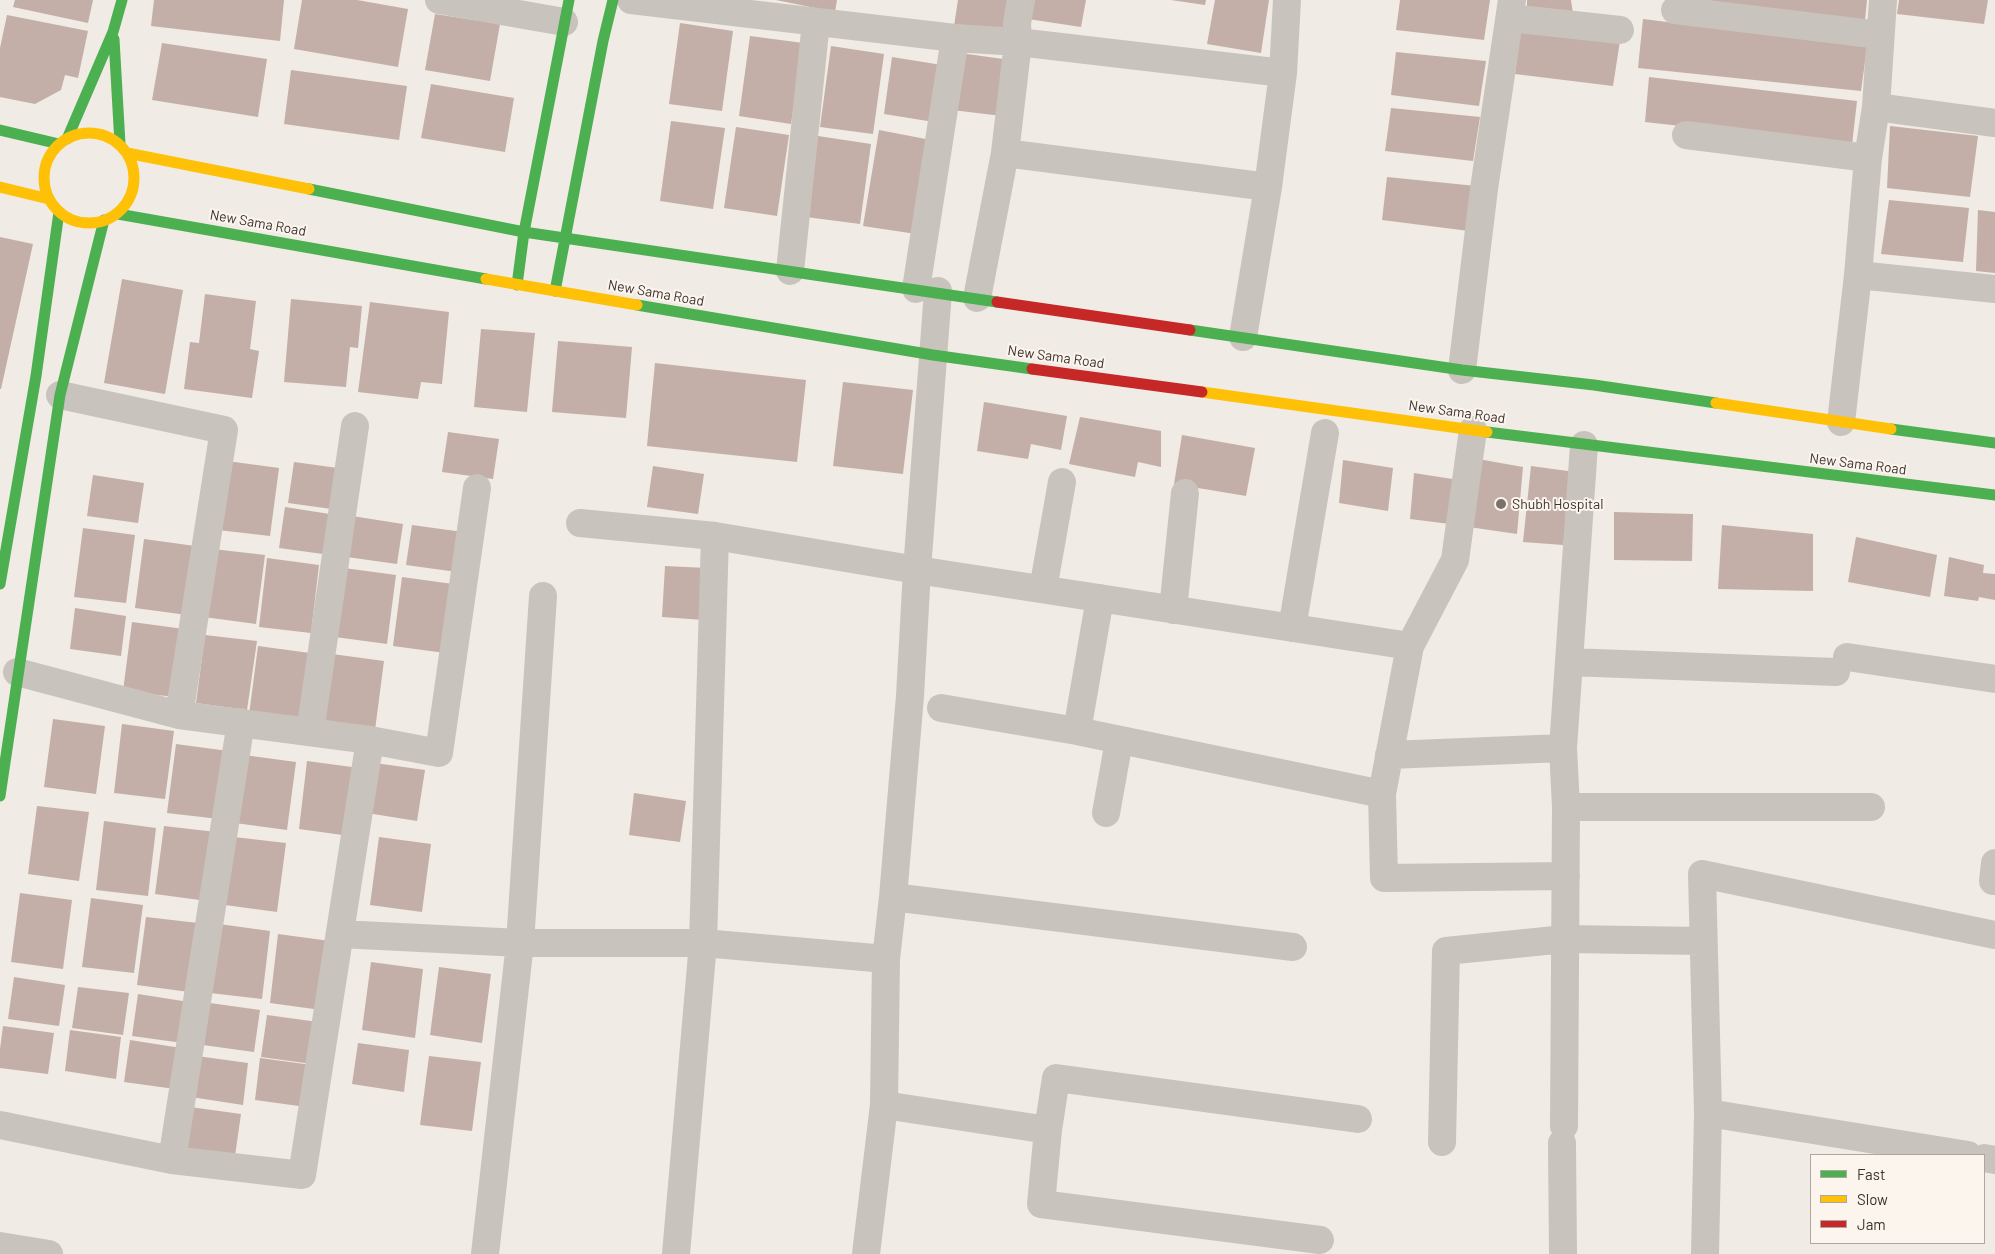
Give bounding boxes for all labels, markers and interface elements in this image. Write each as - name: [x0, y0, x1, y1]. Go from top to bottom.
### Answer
- street label: New Sama Road: [209, 206, 307, 240]
- street label: New Sama Road: [607, 276, 705, 310]
- street label: New Sama Road: [1007, 342, 1105, 372]
- street label: New Sama Road: [1408, 397, 1506, 427]
- street label: New Sama Road: [1809, 450, 1907, 478]
- place label: Shubh Hospital: [1512, 496, 1603, 512]
- marker: Shubh Hospital: [1494, 497, 1508, 511]
- legend: [1810, 1154, 1985, 1244]
- text: Fast: [1857, 1165, 1885, 1183]
- text: Slow: [1857, 1190, 1888, 1208]
- text: Jam: [1857, 1215, 1886, 1233]

